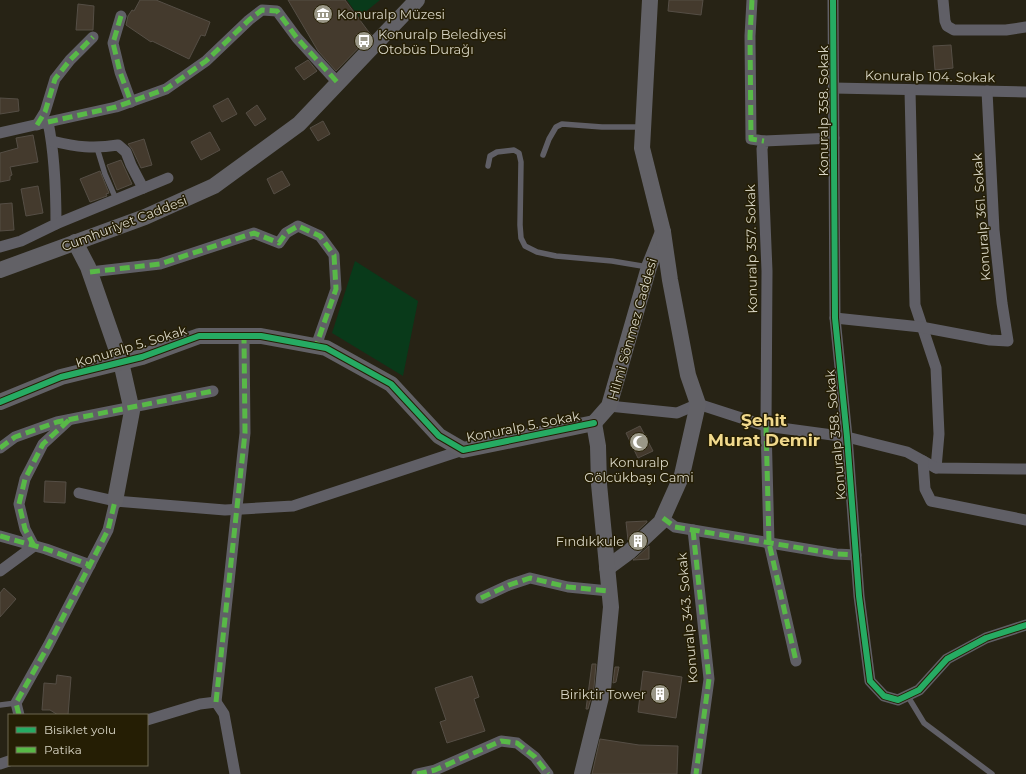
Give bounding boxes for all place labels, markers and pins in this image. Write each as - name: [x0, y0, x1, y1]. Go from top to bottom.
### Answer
- museum icon: Konuralp Müzesi: [312, 3, 334, 25]
- place label: Konuralp Müzesi: [337, 6, 445, 22]
- place label: Konuralp Belediyesi Otobüs Durağı: [378, 26, 506, 57]
- bus stop icon: Konuralp Belediyesi Otobüs Durağı: [353, 30, 375, 52]
- mosque icon: Konuralp Gölcükbaşı Cami: [628, 431, 650, 453]
- place label: Konuralp Gölcükbaşı Cami: [584, 454, 694, 485]
- building icon: Fındıkkule: [627, 530, 649, 552]
- place label: Fındıkkule: [556, 533, 624, 549]
- building icon: Biriktir Tower: [649, 683, 671, 705]
- place label: Biriktir Tower: [560, 686, 646, 702]

